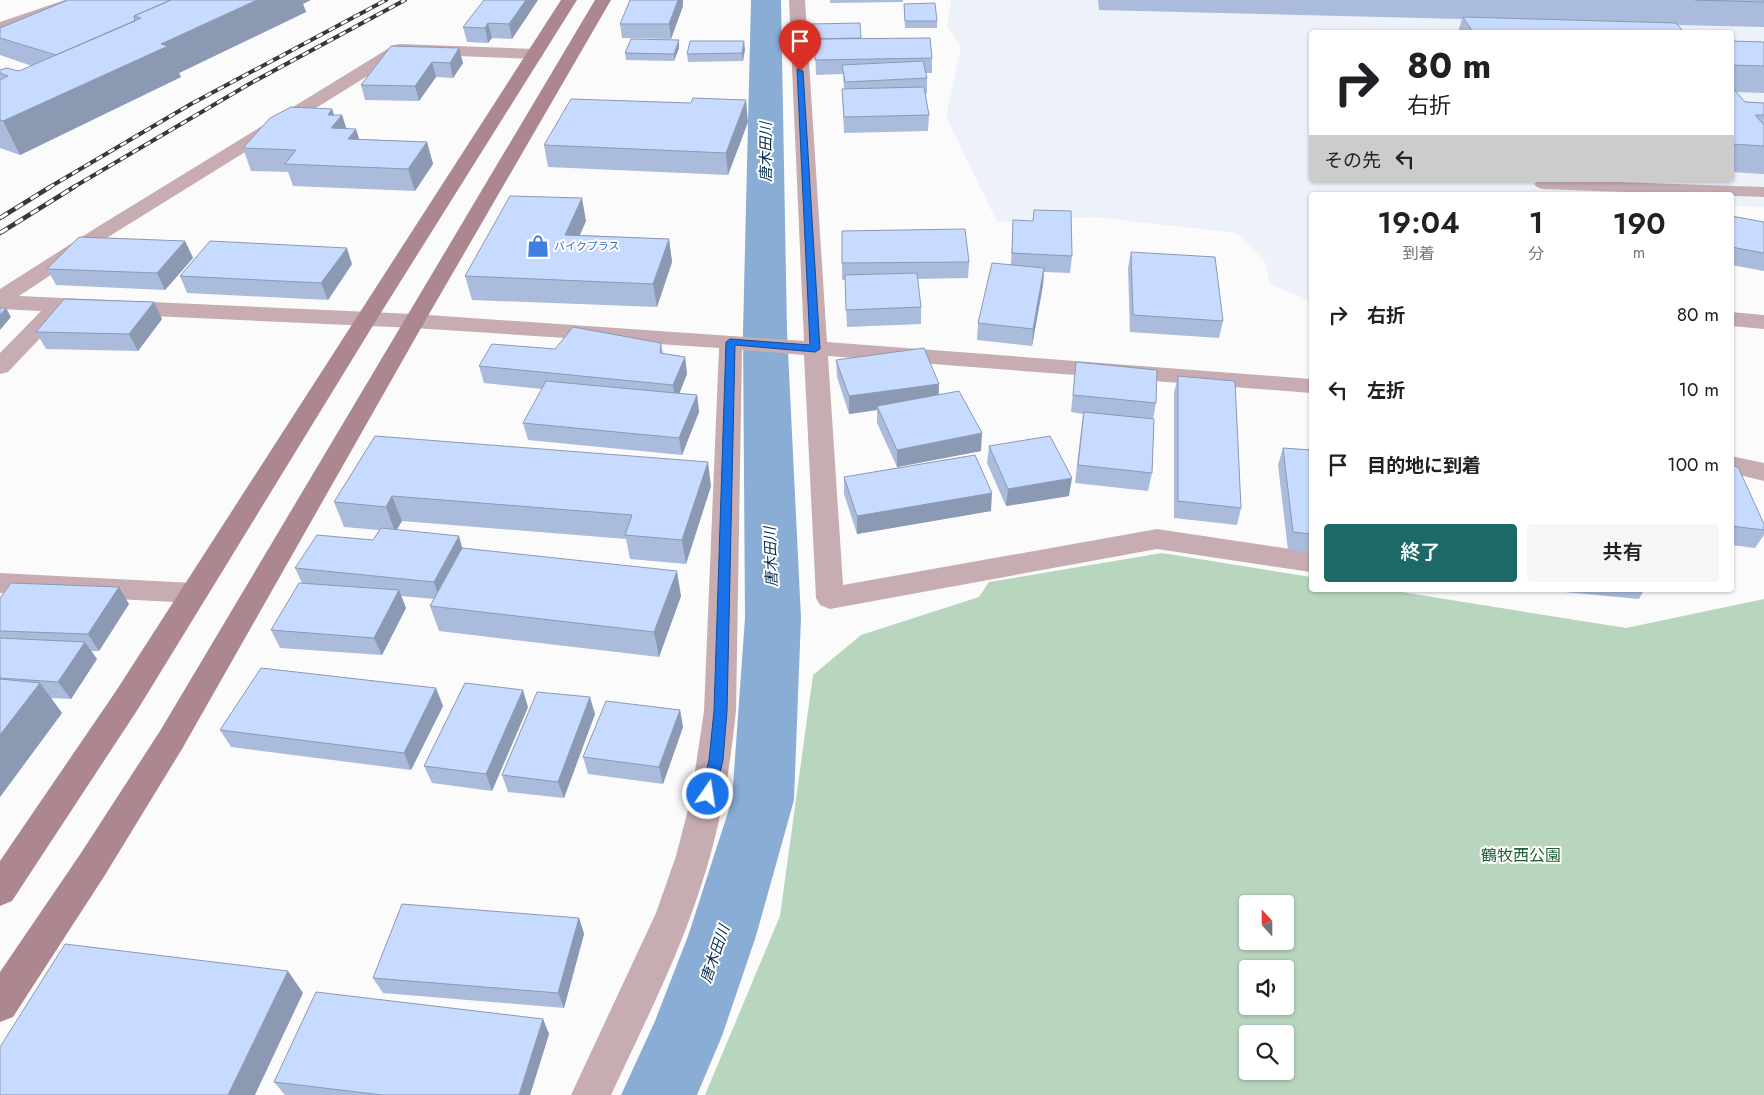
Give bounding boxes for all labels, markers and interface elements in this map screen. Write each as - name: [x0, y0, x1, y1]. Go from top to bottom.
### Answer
- pin: [779, 20, 821, 71]
- icon: arrive: [786, 27, 814, 55]
- text: 80 m: [1407, 41, 1491, 91]
- icon: right: [1324, 50, 1389, 115]
- text: 右折: [1407, 89, 1451, 121]
- water label: 唐木田川: [755, 120, 777, 182]
- icon: left: [1391, 145, 1419, 173]
- text: その先: [1324, 147, 1381, 174]
- text: 19:04: [1377, 201, 1460, 244]
- text: 1: [1529, 201, 1544, 244]
- text: 190: [1612, 202, 1666, 245]
- shop icon: バイクプラス: [525, 233, 551, 259]
- place label: バイクプラス: [554, 238, 620, 254]
- text: m: [1633, 241, 1645, 264]
- text: 到着: [1403, 242, 1435, 265]
- text: 分: [1528, 242, 1544, 265]
- icon: right: [1324, 301, 1352, 329]
- text: 80 m: [1677, 301, 1719, 328]
- text: 右折: [1367, 302, 1405, 329]
- icon: left: [1324, 376, 1352, 404]
- text: 10 m: [1679, 376, 1719, 403]
- text: 左折: [1367, 377, 1405, 404]
- icon: arrive: [1324, 451, 1352, 479]
- text: 100 m: [1667, 451, 1719, 478]
- text: 目的地に到着: [1367, 452, 1481, 479]
- button: 終了: [1324, 524, 1517, 582]
- button: 共有: [1527, 524, 1719, 582]
- water label: 唐木田川: [759, 525, 783, 587]
- position arrow: [681, 767, 733, 819]
- park label: 鶴牧西公園: [1481, 844, 1561, 867]
- north arrow: [1239, 895, 1294, 950]
- map controls: [1239, 895, 1294, 1080]
- water label: 唐木田川: [695, 920, 736, 986]
- button: sound: [1239, 960, 1294, 1015]
- button: search: [1239, 1025, 1294, 1080]

